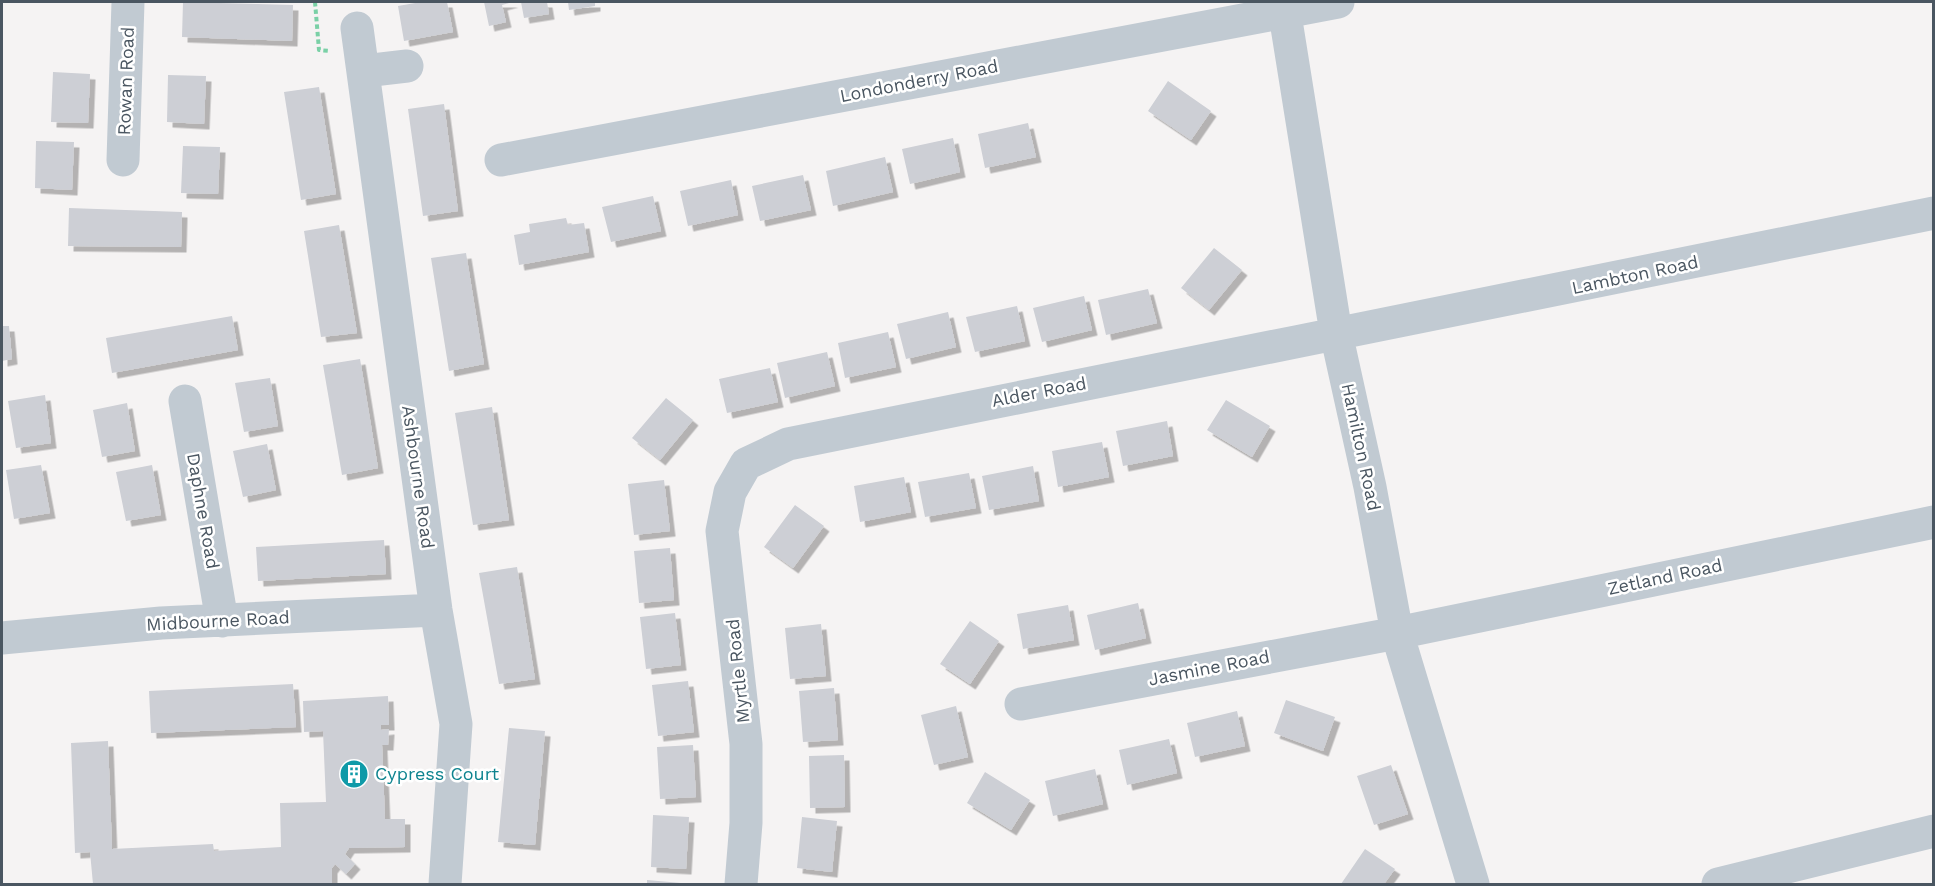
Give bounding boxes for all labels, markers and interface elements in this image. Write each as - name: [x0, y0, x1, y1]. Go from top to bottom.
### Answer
- street label: Rowan Road: [113, 26, 138, 136]
- street label: Londonderry Road: [838, 55, 1000, 106]
- street label: Lambton Road: [1570, 251, 1700, 298]
- street label: Alder Road: [990, 372, 1088, 411]
- street label: Hamilton Road: [1338, 381, 1385, 513]
- street label: Ashbourne Road: [398, 404, 439, 550]
- street label: Daphne Road: [183, 451, 224, 570]
- street label: Zetland Road: [1606, 554, 1724, 599]
- street label: Midbourne Road: [146, 606, 290, 635]
- street label: Myrtle Road: [722, 618, 753, 724]
- street label: Jasmine Road: [1146, 645, 1271, 690]
- building icon: Cypress Court: [338, 758, 370, 790]
- place label: Cypress Court: [375, 763, 500, 784]

